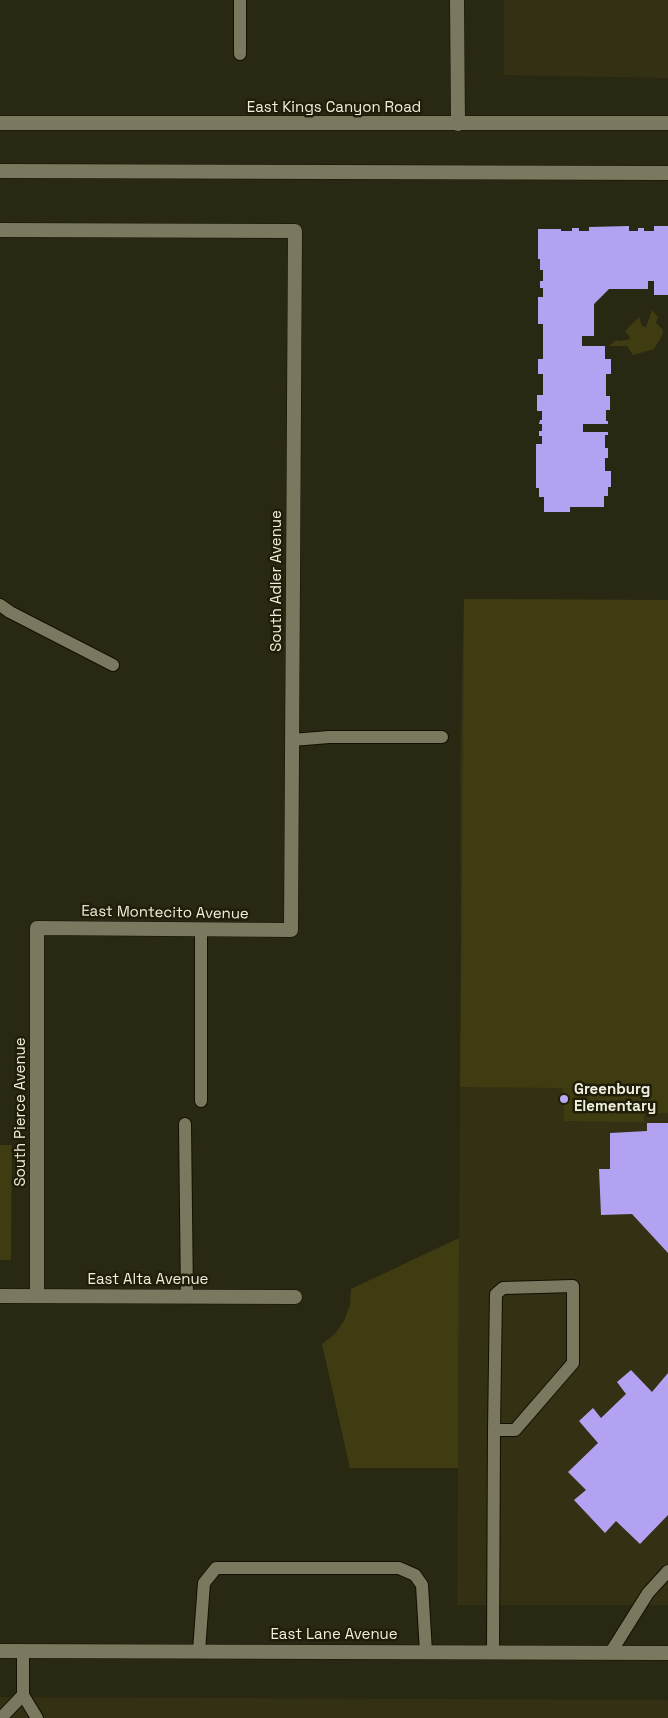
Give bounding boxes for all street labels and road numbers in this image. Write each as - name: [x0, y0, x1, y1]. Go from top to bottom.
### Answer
- street label: East Kings Canyon Road: [247, 99, 421, 117]
- street label: South Adler Avenue: [268, 510, 286, 652]
- street label: East Montecito Avenue: [81, 903, 249, 923]
- street label: South Pierce Avenue: [12, 1037, 30, 1187]
- street label: East Alta Avenue: [88, 1271, 208, 1289]
- street label: East Lane Avenue: [270, 1626, 398, 1644]

